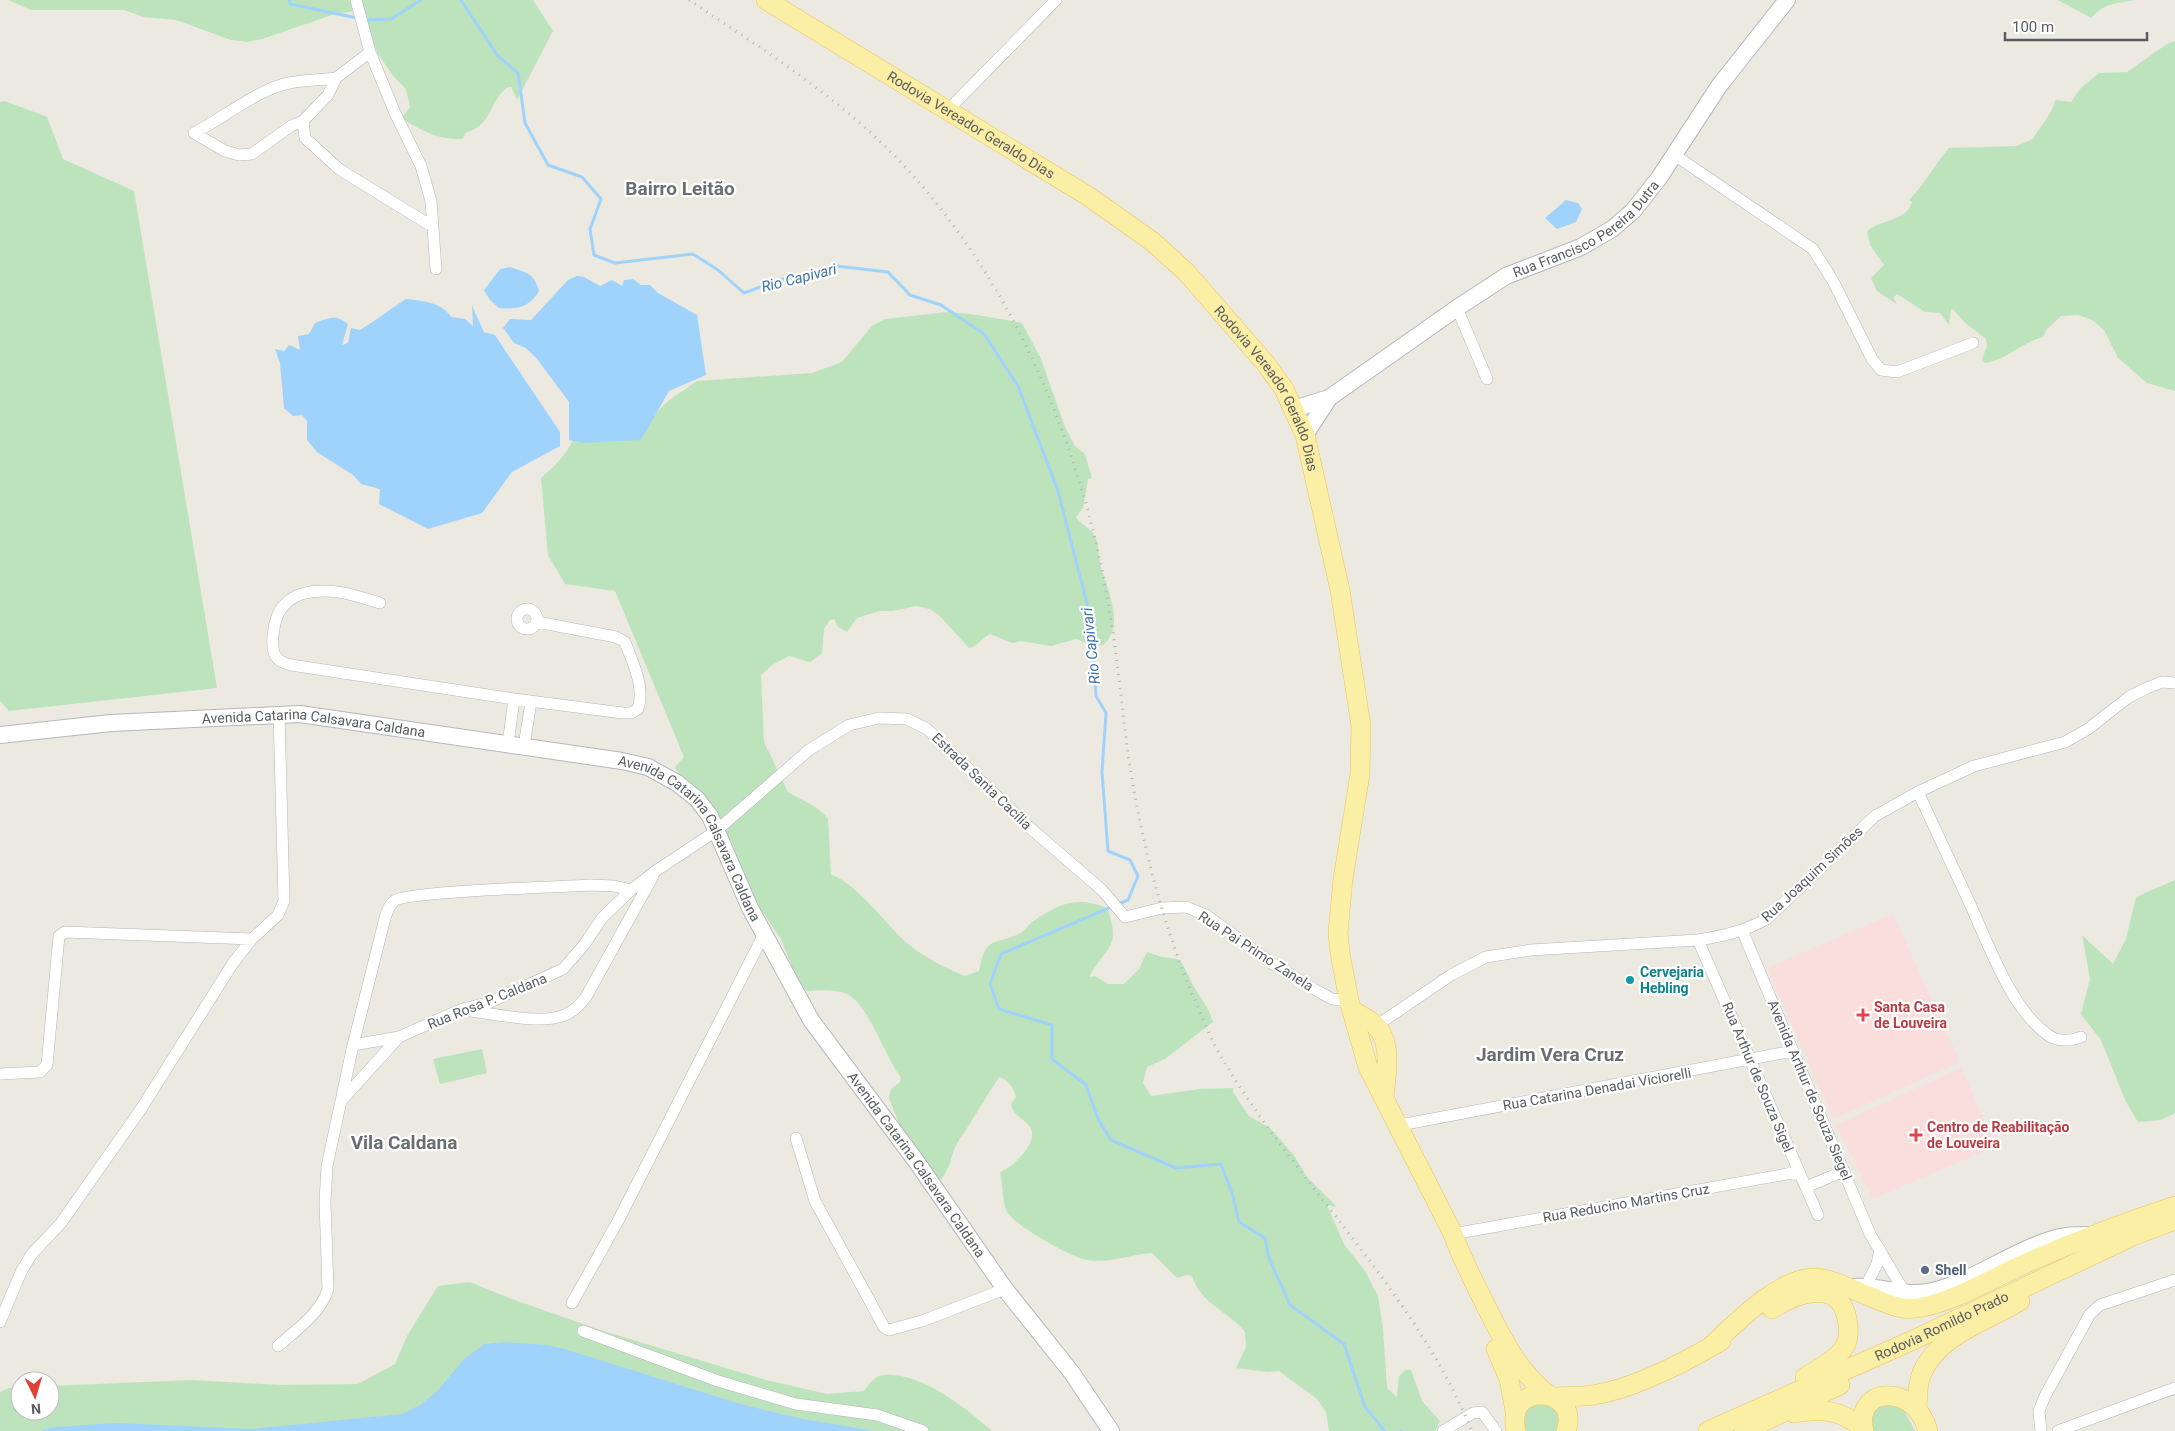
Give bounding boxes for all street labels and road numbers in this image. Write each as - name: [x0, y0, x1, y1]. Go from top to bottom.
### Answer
- street label: Rodovia Vereador Geraldo Dias: [884, 68, 1058, 182]
- street label: Rua Francisco Pereira Dutra: [1511, 177, 1662, 281]
- street label: Rodovia Vereador Geraldo Dias: [1211, 302, 1321, 473]
- street label: Avenida Catarina Calsavara Caldana: [201, 706, 426, 740]
- street label: Estrada Santa Cacília: [929, 729, 1035, 833]
- street label: Avenida Catarina Calsavara Caldana: [617, 752, 764, 924]
- street label: Rua Joaquim Simões: [1758, 823, 1866, 925]
- street label: Rua Pai Primo Zanela: [1196, 908, 1316, 994]
- street label: Rua Rosa P. Caldana: [425, 970, 549, 1032]
- street label: Avenida Arthur de Souza Siegel: [1765, 998, 1855, 1182]
- street label: Rua Arthur de Souza Sigel: [1719, 1000, 1797, 1154]
- street label: Rua Catarina Denadai Viciorelli: [1502, 1065, 1692, 1113]
- street label: Avenida Catarina Calsavara Caldana: [844, 1069, 989, 1261]
- street label: Rua Reducino Martins Cruz: [1541, 1180, 1711, 1226]
- street label: Rodovia Romildo Prado: [1872, 1288, 2011, 1364]

